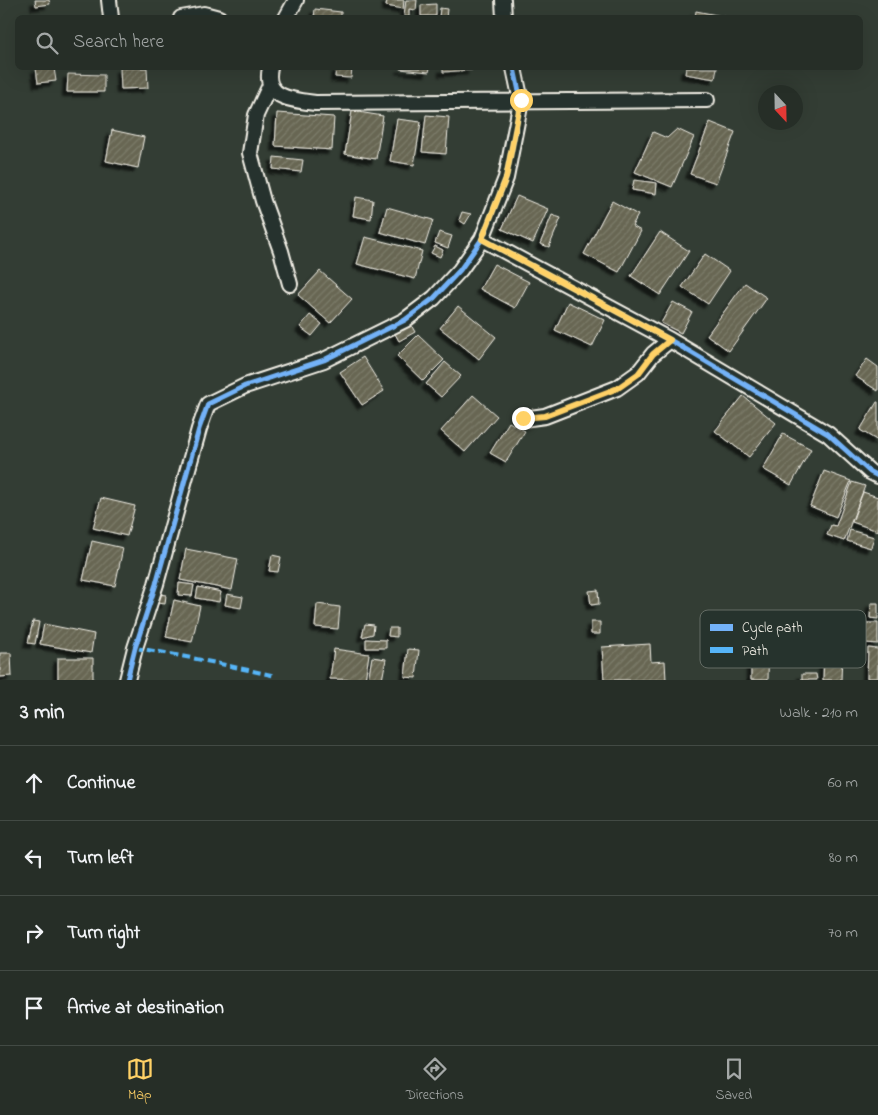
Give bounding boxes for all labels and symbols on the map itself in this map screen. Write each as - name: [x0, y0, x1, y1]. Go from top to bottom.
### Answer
- north arrow: [758, 85, 803, 130]
- route start: [510, 89, 533, 112]
- route end: [512, 407, 535, 430]
- legend: [700, 610, 866, 668]
- text: Cycle path: [742, 618, 803, 640]
- text: Path: [742, 641, 768, 662]

